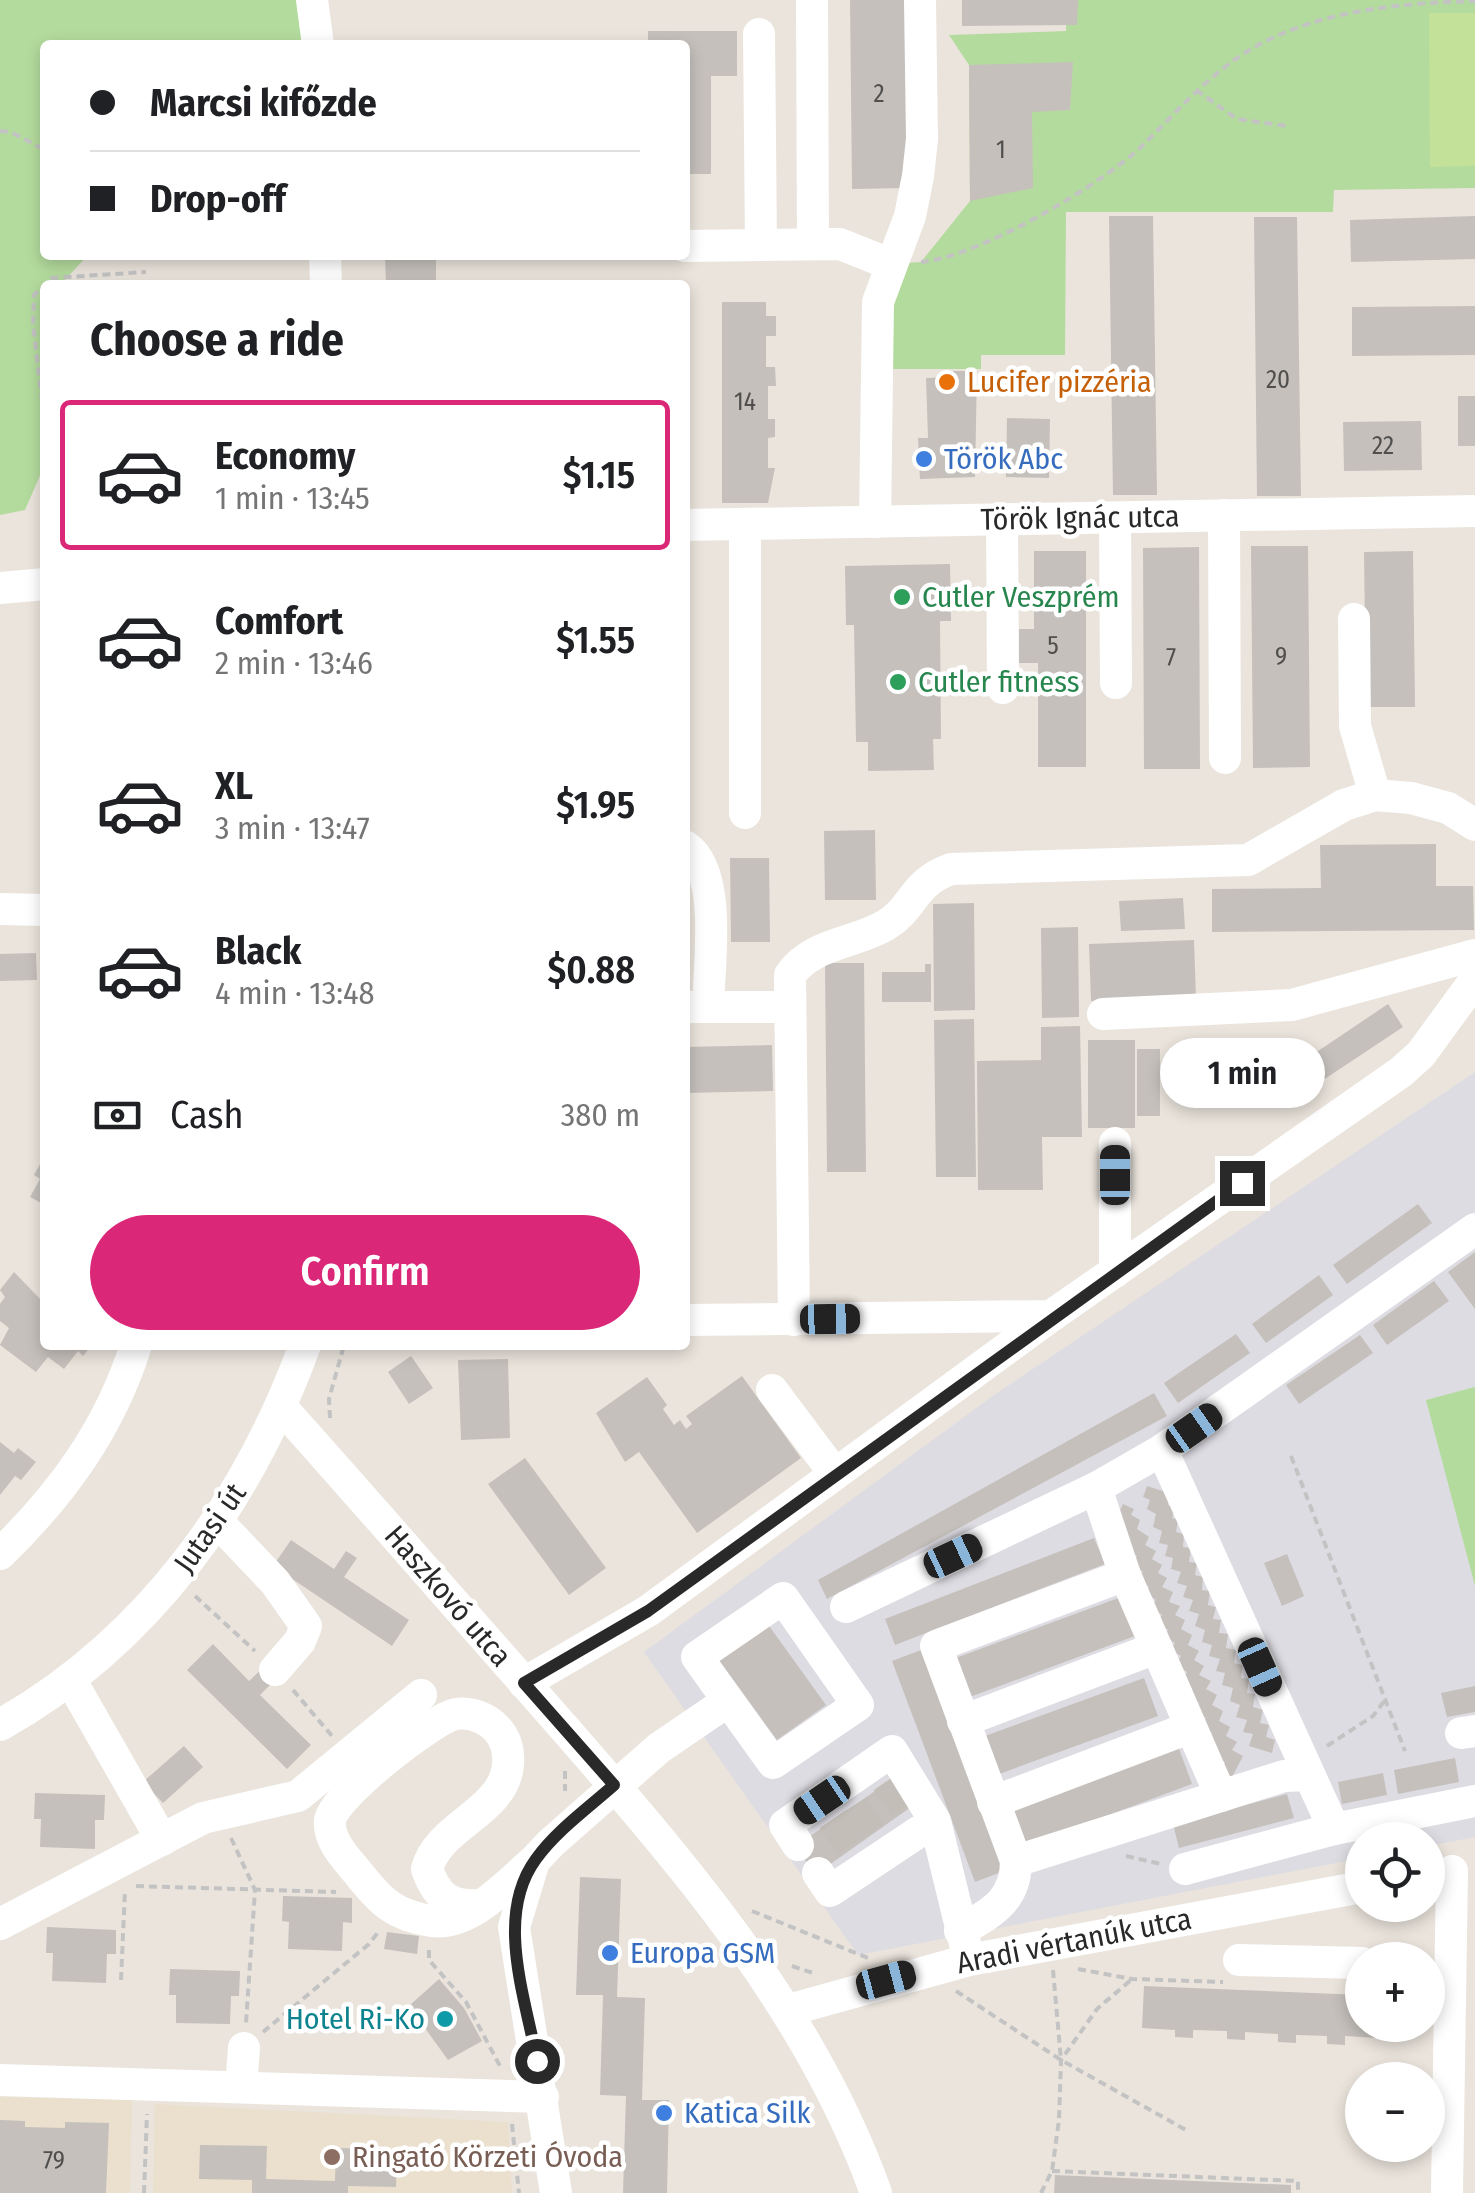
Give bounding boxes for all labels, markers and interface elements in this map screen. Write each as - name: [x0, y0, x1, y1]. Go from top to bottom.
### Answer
- house number: 2: [873, 79, 885, 109]
- text: Marcsi kifőzde: [150, 80, 377, 126]
- house number: 1: [996, 135, 1006, 165]
- text: Drop-off: [150, 176, 286, 222]
- text: Choose a ride: [90, 313, 344, 367]
- place label: Lucifer pizzéria: [967, 364, 1152, 400]
- house number: 20: [1266, 365, 1290, 395]
- marker: Lucifer pizzéria: [936, 371, 958, 393]
- house number: 14: [734, 387, 756, 417]
- icon: car: [95, 430, 185, 520]
- house number: 22: [1372, 431, 1394, 461]
- text: Economy: [215, 433, 355, 479]
- place label: Török Abc: [944, 441, 1063, 477]
- marker: Török Abc: [913, 448, 935, 470]
- text: $1.15: [563, 452, 635, 498]
- text: 1 min · 13:45: [215, 479, 370, 517]
- street label: Török Ignác utca: [980, 498, 1180, 538]
- place label: Cutler Veszprém: [922, 579, 1120, 615]
- marker: Cutler Veszprém: [891, 586, 913, 608]
- icon: car: [95, 595, 185, 685]
- text: Comfort: [215, 598, 343, 644]
- text: $1.55: [556, 617, 635, 663]
- house number: 5: [1047, 631, 1059, 661]
- house number: 9: [1275, 642, 1287, 672]
- house number: 7: [1166, 643, 1176, 673]
- text: 2 min · 13:46: [215, 644, 373, 682]
- place label: Cutler fitness: [918, 664, 1080, 700]
- marker: Cutler fitness: [887, 671, 909, 693]
- icon: car: [95, 760, 185, 850]
- text: XL: [215, 763, 253, 809]
- text: $1.95: [556, 782, 635, 828]
- text: 3 min · 13:47: [215, 809, 370, 847]
- icon: car: [95, 925, 185, 1015]
- text: Black: [215, 928, 301, 974]
- text: $0.88: [547, 947, 635, 993]
- text: 4 min · 13:48: [215, 974, 374, 1012]
- callout: 1 min: [1160, 1038, 1324, 1108]
- text: 1 min: [1208, 1054, 1277, 1092]
- icon: cash: [90, 1088, 145, 1143]
- text: Cash: [170, 1092, 244, 1138]
- text: 380 m: [561, 1096, 640, 1134]
- car: [1100, 1145, 1130, 1205]
- route end: [1220, 1161, 1265, 1206]
- button: Confirm: [90, 1215, 640, 1330]
- car: [800, 1303, 860, 1335]
- car: [1161, 1399, 1227, 1457]
- street label: Jutasi út: [166, 1476, 254, 1580]
- street label: Haszkovó utca: [377, 1518, 519, 1674]
- car: [919, 1530, 987, 1582]
- car: [1234, 1633, 1286, 1701]
- car: [789, 1771, 855, 1829]
- map controls: [1345, 1822, 1445, 2162]
- button: locate: [1345, 1822, 1445, 1922]
- street label: Aradi vértanúk utca: [954, 1901, 1194, 1981]
- place label: Europa GSM: [630, 1935, 775, 1971]
- marker: Europa GSM: [599, 1942, 621, 1964]
- button: +: [1345, 1942, 1445, 2042]
- car: [853, 1958, 919, 2002]
- place label: Hotel Ri-Ko: [286, 2001, 425, 2037]
- marker: Hotel Ri-Ko: [434, 2008, 456, 2030]
- route start: [515, 2039, 560, 2084]
- button: −: [1345, 2062, 1445, 2162]
- place label: Katica Silk: [684, 2095, 810, 2131]
- marker: Katica Silk: [653, 2102, 675, 2124]
- place label: Ringató Körzeti Óvoda: [352, 2139, 623, 2175]
- house number: 79: [43, 2146, 65, 2176]
- marker: Ringató Körzeti Óvoda: [321, 2146, 343, 2168]

